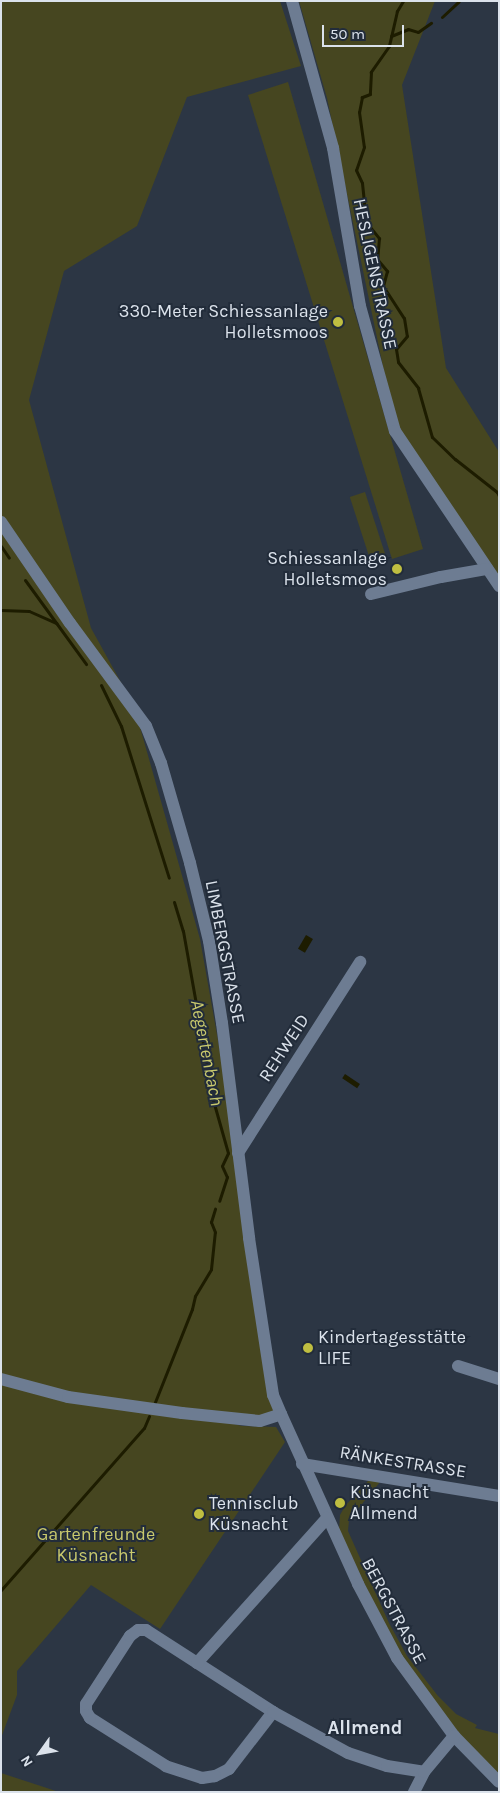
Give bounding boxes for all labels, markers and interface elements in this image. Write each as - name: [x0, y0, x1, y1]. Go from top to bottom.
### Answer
- scale bar: [325, 15, 408, 47]
- text: 50 m: [330, 25, 365, 43]
- street label: HESLIGENSTRASSE: [348, 197, 402, 351]
- place label: 330-Meter Schiessanlage Holletsmoos: [119, 301, 328, 344]
- marker: 330-Meter Schiessanlage Holletsmoos: [332, 316, 344, 328]
- place label: Schiessanlage Holletsmoos: [267, 548, 387, 590]
- marker: Schiessanlage Holletsmoos: [391, 563, 403, 575]
- street label: LIMBERGSTRASSE: [200, 878, 250, 1026]
- water label: Aegertenbach: [185, 998, 227, 1108]
- street label: REHWEID: [254, 1010, 314, 1086]
- place label: Kindertagesstätte LIFE: [318, 1327, 466, 1370]
- marker: Kindertagesstätte LIFE: [302, 1342, 314, 1354]
- street label: RÄNKESTRASSE: [338, 1441, 468, 1483]
- place label: Küsnacht Allmend: [350, 1482, 429, 1525]
- place label: Tennisclub Küsnacht: [209, 1493, 298, 1536]
- marker: Küsnacht Allmend: [334, 1497, 346, 1509]
- marker: Tennisclub Küsnacht: [193, 1508, 205, 1520]
- park label: Gartenfreunde Küsnacht: [37, 1524, 155, 1566]
- street label: BERGSTRASSE: [357, 1554, 431, 1668]
- district label: Allmend: [327, 1718, 403, 1740]
- north arrow: [15, 1728, 65, 1778]
- text: N: [17, 1752, 37, 1770]

